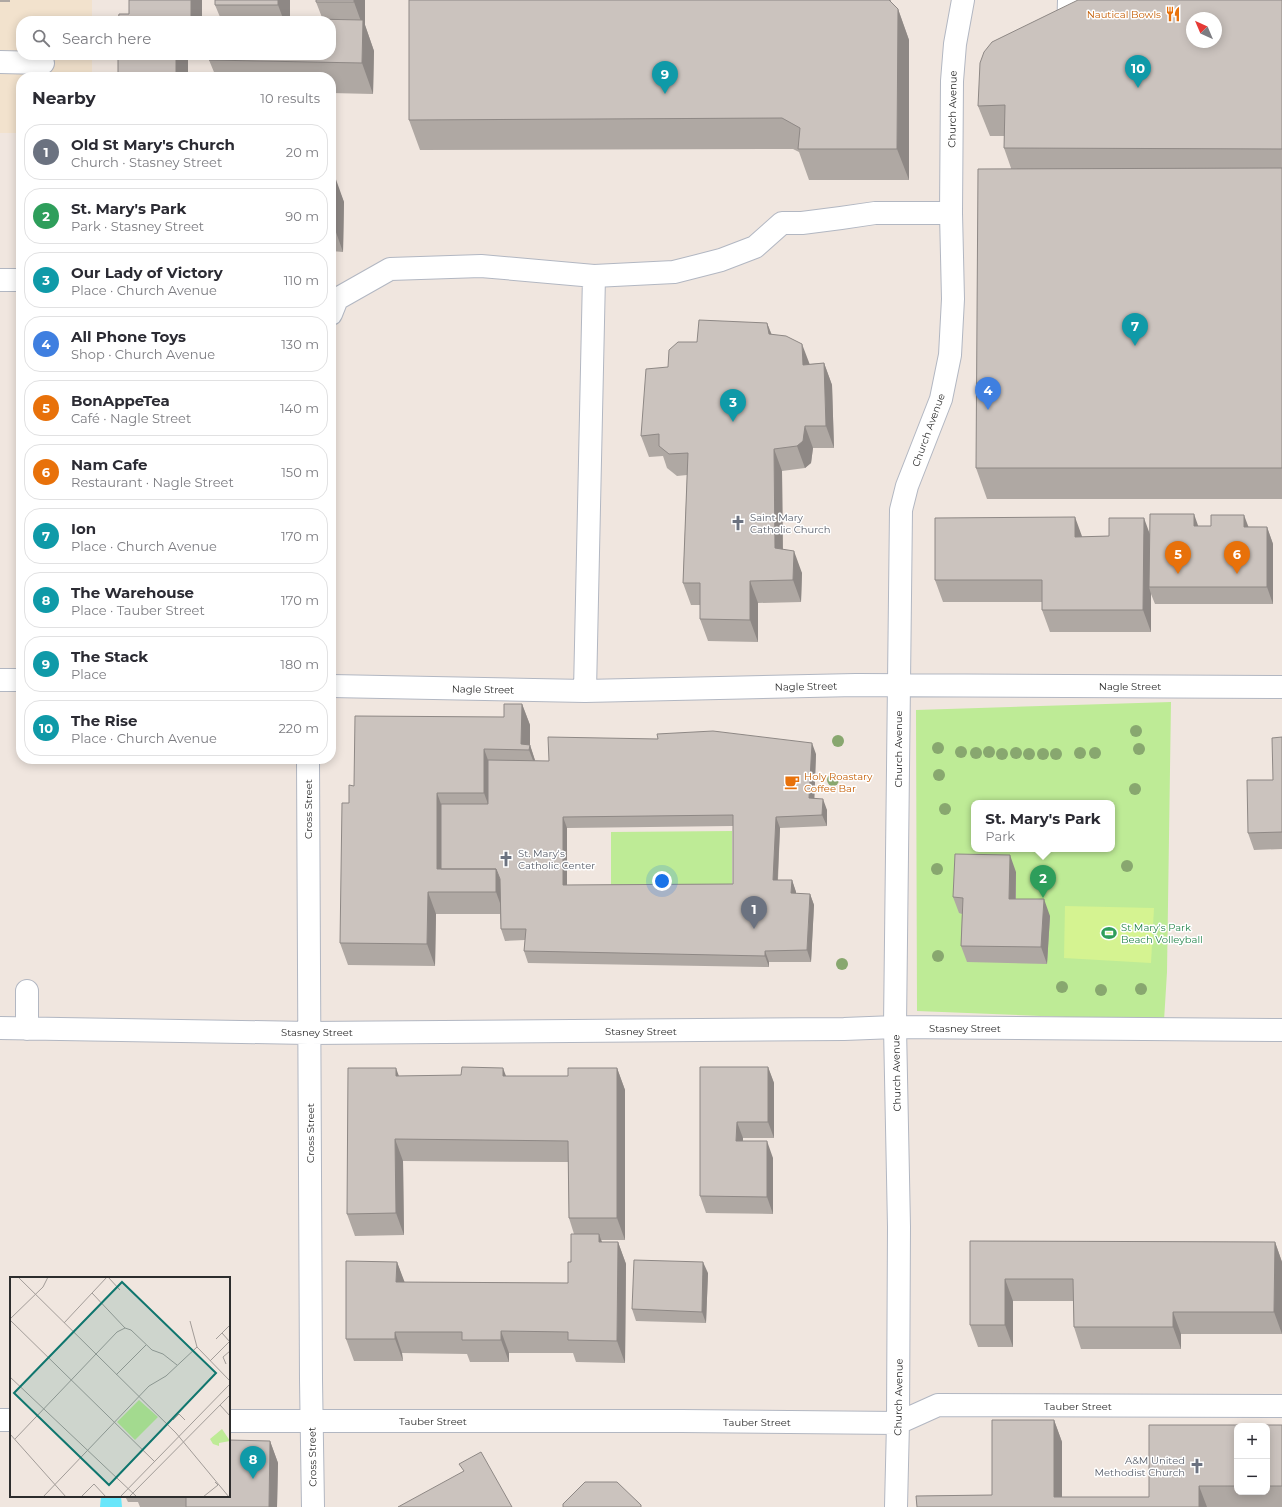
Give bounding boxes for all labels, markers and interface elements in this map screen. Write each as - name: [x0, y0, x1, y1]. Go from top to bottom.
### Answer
- restaurant icon: Nautical Bowls: [1164, 5, 1182, 23]
- place label: Nautical Bowls: [1087, 8, 1161, 21]
- north arrow: [1186, 12, 1222, 48]
- search box: [16, 16, 336, 60]
- icon: search: [30, 27, 52, 49]
- text: Search here: [62, 29, 151, 48]
- pin: 10: [1125, 55, 1151, 88]
- pin: 9: [652, 61, 678, 94]
- street label: Church Avenue: [945, 70, 960, 148]
- text: Nearby: [32, 88, 96, 108]
- text: 10 results: [260, 90, 320, 106]
- text: Old St Mary's Church: [71, 135, 235, 154]
- text: 1: [43, 144, 49, 160]
- text: 20 m: [286, 144, 319, 160]
- text: Church · Stasney Street: [71, 154, 222, 170]
- text: St. Mary's Park: [71, 199, 186, 218]
- text: 2: [42, 208, 50, 224]
- text: 90 m: [285, 208, 319, 224]
- text: Park · Stasney Street: [71, 218, 204, 234]
- text: Our Lady of Victory: [71, 263, 223, 282]
- text: 3: [42, 272, 50, 288]
- text: 110 m: [284, 272, 319, 288]
- text: Place · Church Avenue: [71, 282, 217, 298]
- pin: 7: [1122, 313, 1148, 346]
- text: All Phone Toys: [71, 327, 186, 346]
- text: 4: [42, 336, 50, 352]
- text: 130 m: [281, 336, 319, 352]
- text: Shop · Church Avenue: [71, 346, 215, 362]
- pin: 4: [975, 377, 1001, 410]
- pin: 3: [720, 389, 746, 422]
- text: BonAppeTea: [71, 391, 170, 410]
- street label: Church Avenue: [909, 392, 948, 469]
- text: 5: [42, 400, 50, 416]
- text: 140 m: [280, 400, 319, 416]
- text: Café · Nagle Street: [71, 410, 191, 426]
- text: Nam Cafe: [71, 455, 148, 474]
- text: 6: [42, 464, 50, 480]
- text: 150 m: [281, 464, 319, 480]
- text: Restaurant · Nagle Street: [71, 474, 234, 490]
- place label: Saint Mary Catholic Church: [750, 511, 830, 536]
- church icon: Saint Mary Catholic Church: [729, 514, 747, 532]
- text: Ion: [71, 519, 96, 538]
- text: 7: [42, 528, 50, 544]
- text: 170 m: [281, 528, 319, 544]
- text: Place · Church Avenue: [71, 538, 217, 554]
- pin: 5: [1165, 541, 1191, 574]
- pin: 6: [1224, 541, 1250, 574]
- text: The Warehouse: [71, 583, 194, 602]
- text: 8: [42, 592, 50, 608]
- text: 170 m: [281, 592, 319, 608]
- text: Place · Tauber Street: [71, 602, 205, 618]
- text: The Stack: [71, 647, 148, 666]
- text: 9: [42, 656, 50, 672]
- text: 180 m: [280, 656, 319, 672]
- text: Place: [71, 666, 107, 682]
- street label: Nagle Street: [775, 679, 837, 694]
- street label: Nagle Street: [1099, 680, 1161, 693]
- street label: Nagle Street: [452, 682, 514, 697]
- street label: Church Avenue: [892, 710, 905, 788]
- text: The Rise: [71, 711, 137, 730]
- text: 10: [39, 720, 53, 736]
- text: 220 m: [278, 720, 319, 736]
- text: Place · Church Avenue: [71, 730, 217, 746]
- place label: Holy Roastary Coffee Bar: [804, 770, 873, 795]
- cafe icon: Holy Roastary Coffee Bar: [783, 773, 801, 791]
- street label: Cross Street: [302, 779, 315, 839]
- popup: [971, 800, 1115, 852]
- text: St. Mary's Park: [985, 809, 1101, 828]
- text: Park: [985, 828, 1015, 844]
- place label: St. Mary's Catholic Center: [518, 847, 595, 872]
- church icon: St. Mary's Catholic Center: [497, 850, 515, 868]
- pin: 2: [1030, 865, 1056, 898]
- your location: [652, 871, 672, 891]
- pin: 1: [741, 896, 767, 929]
- place label: St Mary's Park Beach Volleyball: [1121, 921, 1203, 946]
- sports icon: St Mary's Park Beach Volleyball: [1100, 924, 1118, 942]
- street label: Stasney Street: [929, 1022, 1001, 1035]
- street label: Stasney Street: [605, 1025, 677, 1038]
- street label: Stasney Street: [281, 1026, 353, 1039]
- street label: Church Avenue: [889, 1034, 904, 1112]
- street label: Cross Street: [304, 1103, 317, 1163]
- inset map: [10, 1277, 230, 1497]
- street label: Church Avenue: [891, 1358, 906, 1436]
- street label: Tauber Street: [1044, 1400, 1112, 1413]
- street label: Tauber Street: [399, 1415, 467, 1428]
- street label: Tauber Street: [723, 1416, 791, 1429]
- map controls: [1234, 1423, 1270, 1495]
- button: +: [1234, 1423, 1270, 1459]
- street label: Cross Street: [305, 1427, 320, 1487]
- pin: 8: [240, 1446, 266, 1479]
- place label: A&M United Methodist Church: [1095, 1454, 1185, 1479]
- church icon: A&M United Methodist Church: [1188, 1457, 1206, 1475]
- button: −: [1234, 1459, 1270, 1495]

